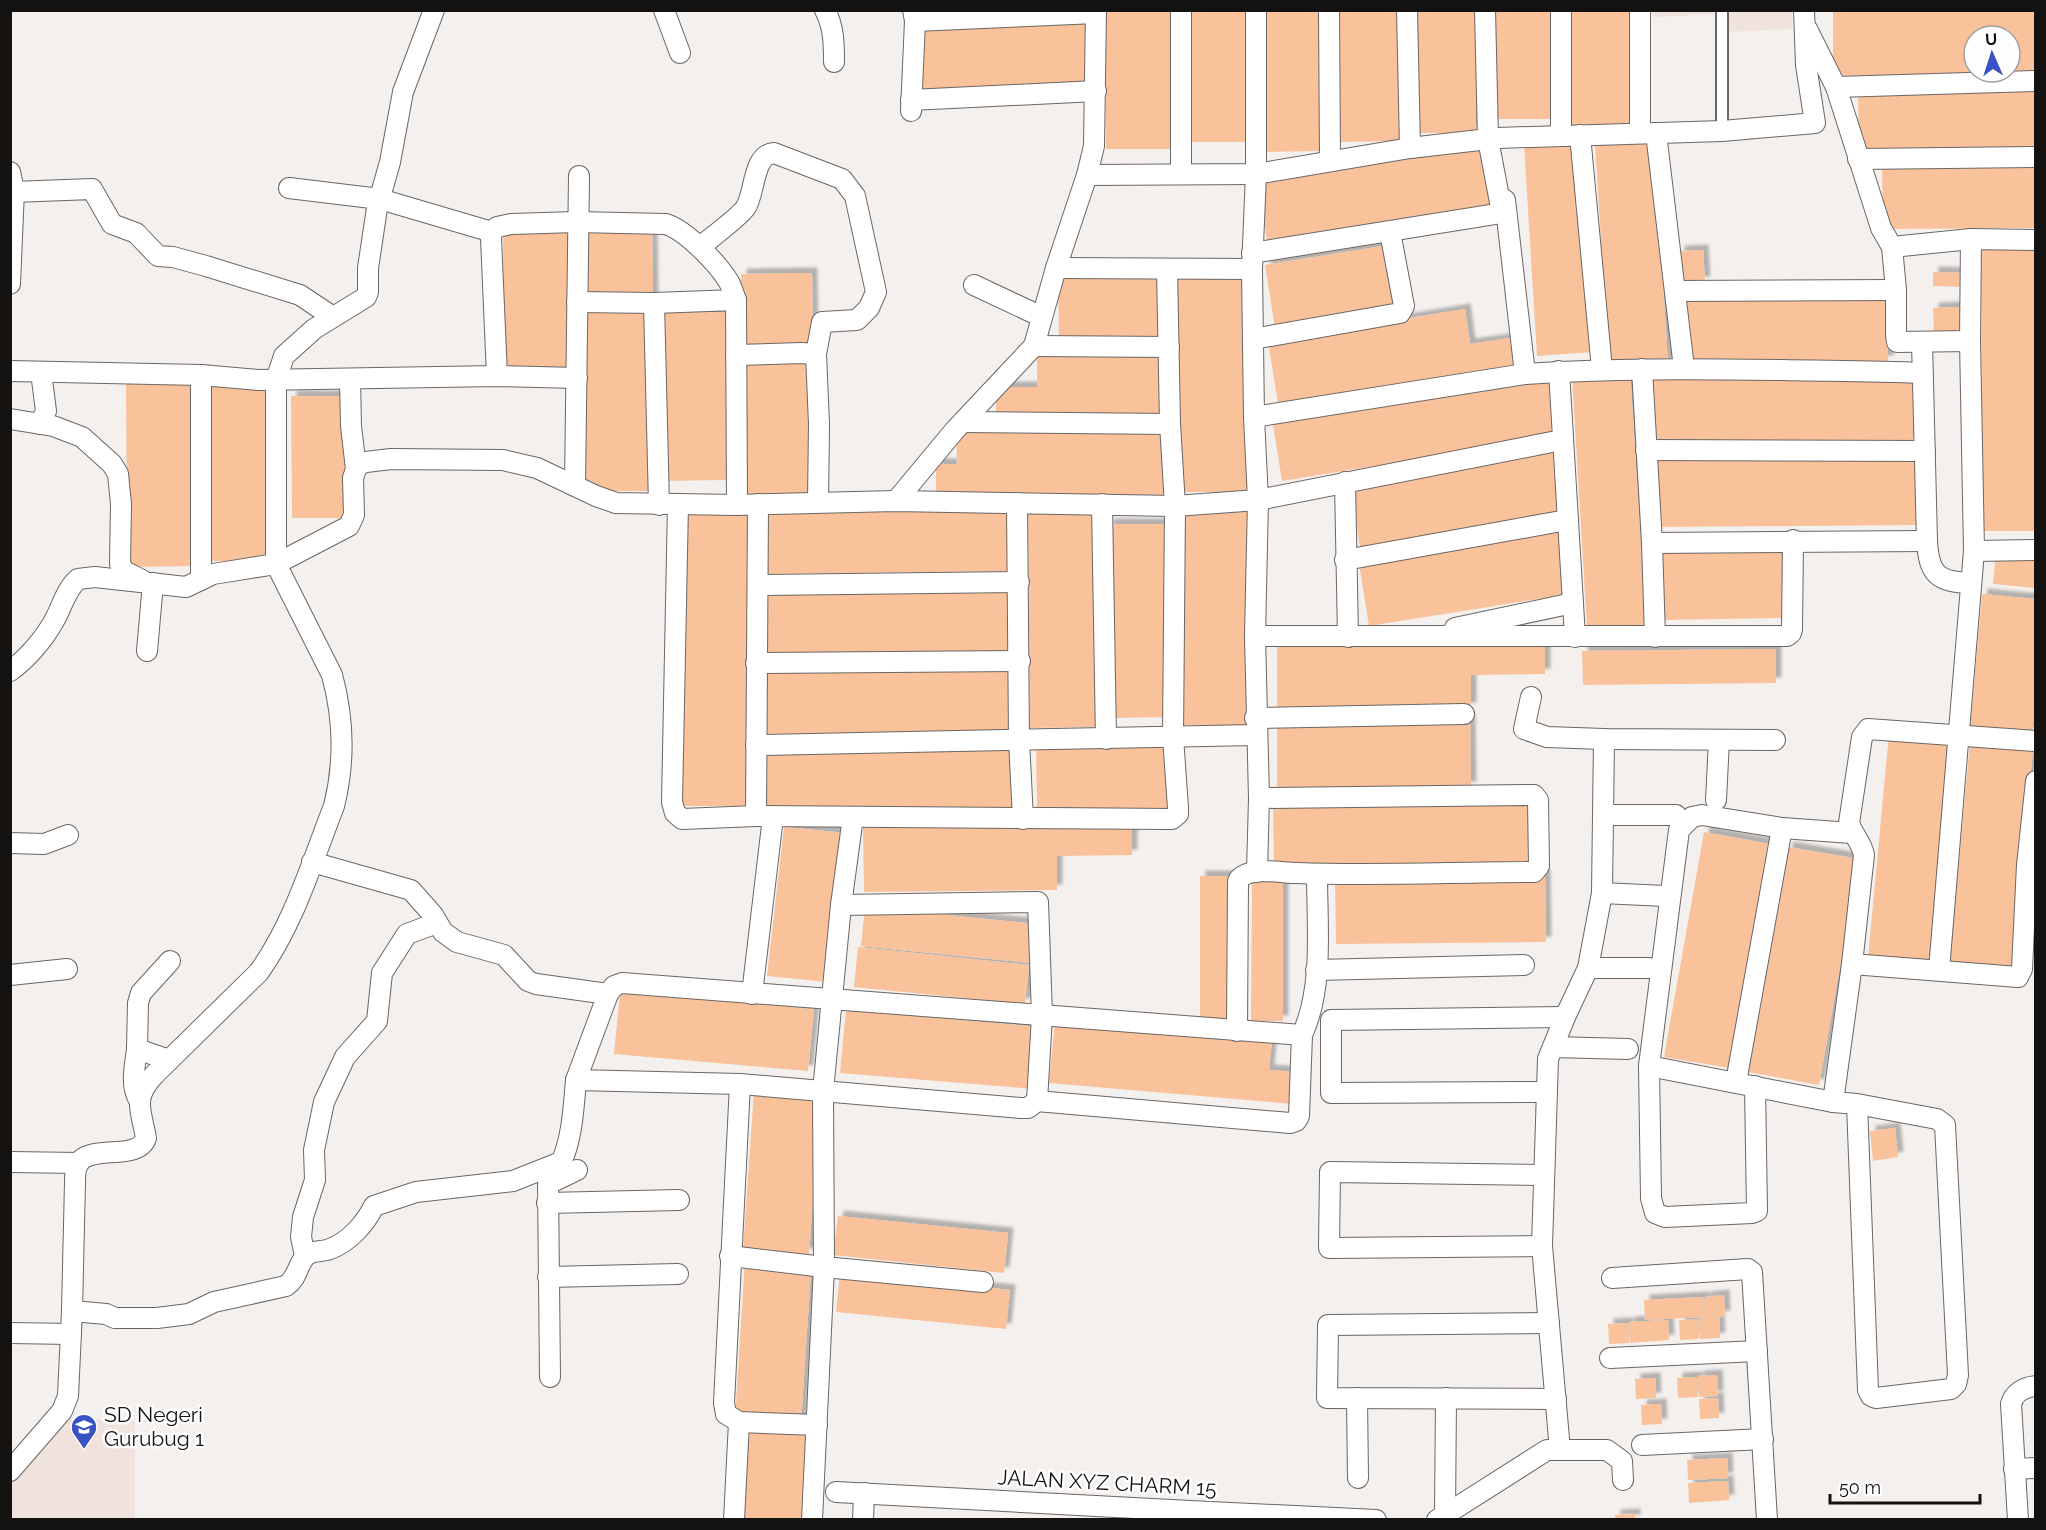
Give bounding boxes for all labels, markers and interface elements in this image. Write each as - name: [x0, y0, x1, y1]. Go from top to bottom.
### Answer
- north arrow: [1962, 24, 2022, 84]
- text: U: [1985, 30, 1998, 49]
- place label: SD Negeri Gurubug 1: [104, 1402, 204, 1451]
- school or university icon: SD Negeri Gurubug 1: [69, 1412, 99, 1450]
- street label: JALAN XYZ CHARM 15: [997, 1464, 1217, 1501]
- scale bar: [1830, 1467, 1980, 1505]
- text: 50 m: [1839, 1477, 1881, 1498]

